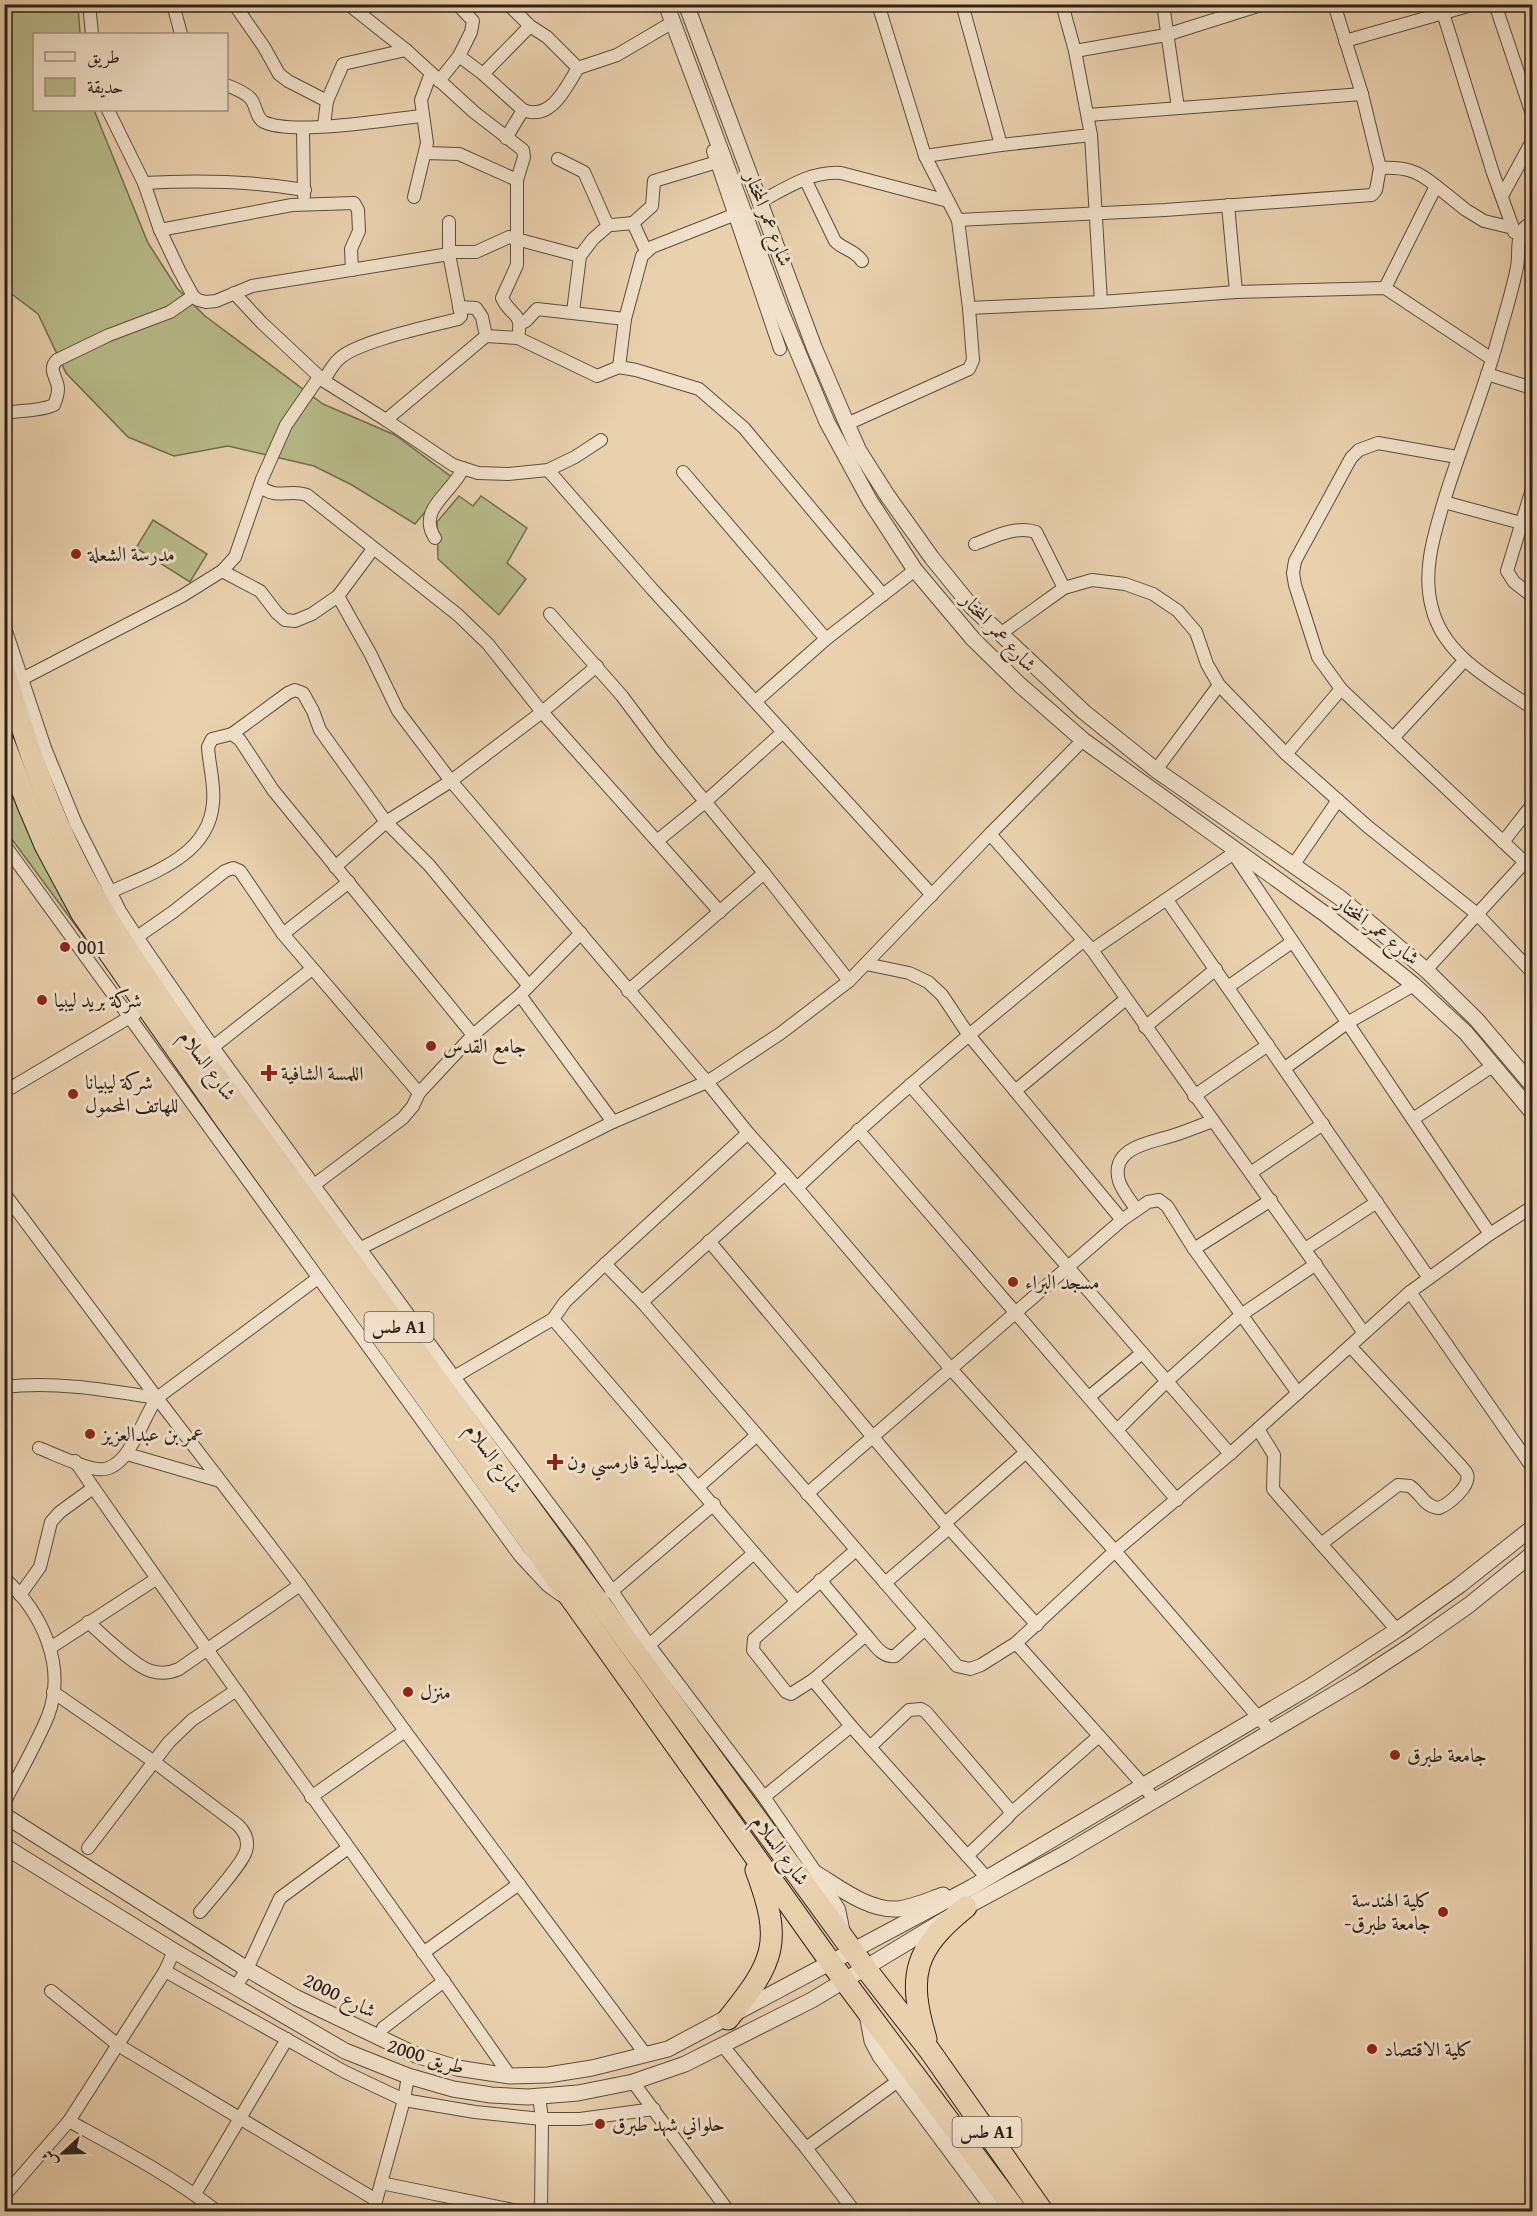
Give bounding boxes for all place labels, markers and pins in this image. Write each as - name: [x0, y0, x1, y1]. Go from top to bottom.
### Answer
- place label: مدرسة الشعلة: [87, 539, 175, 568]
- marker: مدرسة الشعلة: [69, 547, 83, 561]
- place label: 001: [77, 932, 106, 961]
- marker: 001: [58, 940, 72, 954]
- place label: شركة بريد ليبيا: [54, 985, 142, 1014]
- marker: شركة بريد ليبيا: [35, 993, 49, 1007]
- place label: جامع القدس: [443, 1031, 526, 1064]
- marker: جامع القدس: [424, 1039, 438, 1053]
- place label: اللمسة الشافية: [281, 1058, 364, 1087]
- marker: اللمسة الشافية: [262, 1066, 276, 1080]
- place label: شركة ليبيانا للهاتف المحمول: [85, 1067, 178, 1119]
- marker: شركة ليبيانا للهاتف المحمول: [66, 1087, 80, 1101]
- place label: مسجد البراء: [1025, 1267, 1099, 1296]
- marker: مسجد البراء: [1006, 1275, 1020, 1289]
- place label: عمر بن عبدالعزيز: [100, 1419, 204, 1448]
- marker: عمر بن عبدالعزيز: [83, 1427, 97, 1441]
- place label: صيدلية فارمسي ون: [567, 1447, 688, 1481]
- marker: صيدلية فارمسي ون: [548, 1455, 562, 1469]
- place label: منزل: [420, 1677, 451, 1706]
- marker: منزل: [401, 1685, 415, 1699]
- place label: جامعة طبرق: [1407, 1740, 1487, 1769]
- marker: جامعة طبرق: [1388, 1748, 1402, 1762]
- place label: كلية الهندسة -جامعة طبرق: [1344, 1885, 1431, 1937]
- marker: كلية الهندسة -جامعة طبرق: [1436, 1905, 1450, 1919]
- place label: كلية الاقتصاد: [1384, 2034, 1472, 2063]
- marker: كلية الاقتصاد: [1365, 2042, 1379, 2056]
- place label: حلواني شهد طبرق: [612, 2109, 725, 2140]
- marker: حلواني شهد طبرق: [593, 2117, 607, 2131]

